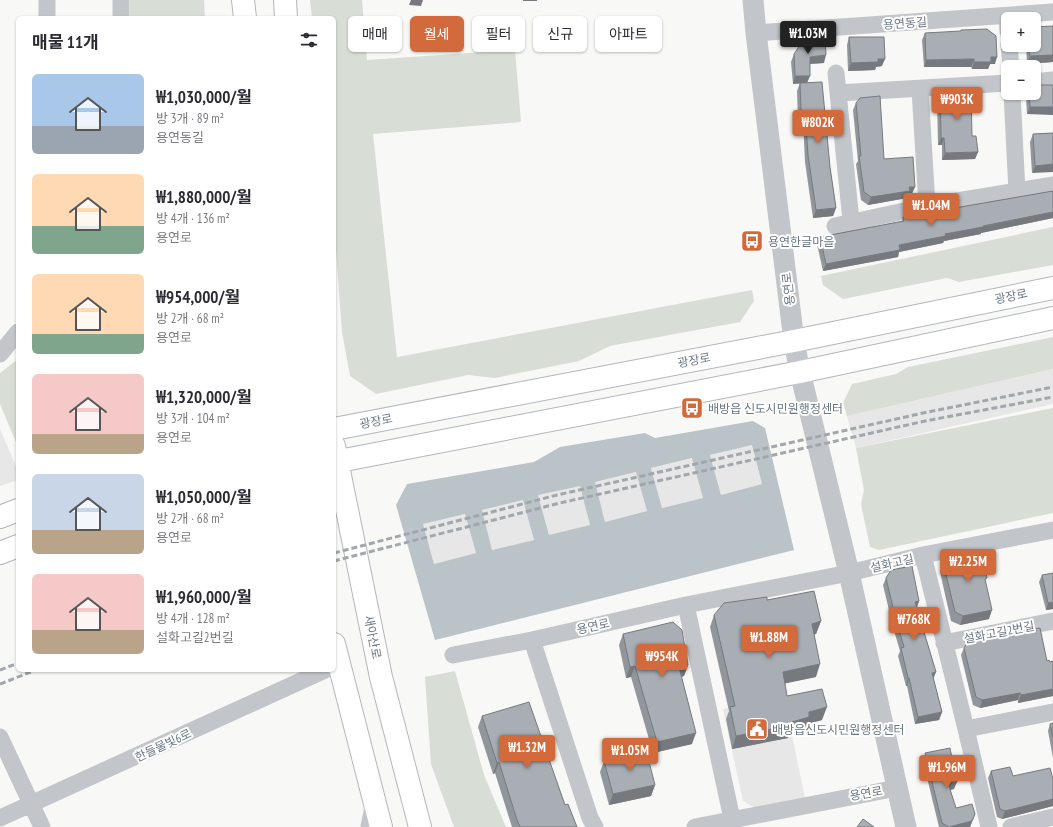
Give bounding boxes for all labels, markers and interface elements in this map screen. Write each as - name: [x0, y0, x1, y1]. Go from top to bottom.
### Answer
- map controls: [1001, 12, 1041, 100]
- button: +: [1001, 12, 1041, 52]
- street label: 용연동길: [882, 14, 928, 32]
- chip: 매매: [348, 16, 402, 52]
- chip: 월세: [410, 16, 464, 52]
- chip: 필터: [472, 16, 525, 52]
- chip: 신규: [533, 16, 587, 52]
- chip: 아파트: [595, 16, 662, 52]
- pin: ₩1.03M: [775, 21, 841, 55]
- text: ₩1.03M: [789, 25, 827, 42]
- icon: filters: [298, 29, 320, 51]
- text: 매물 11개: [32, 31, 99, 53]
- button: −: [1001, 60, 1041, 100]
- text: ₩1,030,000/월: [156, 86, 252, 108]
- pin: ₩903K: [929, 87, 985, 121]
- icon: home: [64, 90, 112, 138]
- text: ₩903K: [940, 91, 974, 108]
- text: 방 3개 · 89 m²: [156, 110, 224, 127]
- pin: ₩802K: [790, 110, 846, 144]
- text: ₩802K: [801, 114, 835, 131]
- text: 용연동길: [156, 129, 204, 146]
- text: ₩1,880,000/월: [156, 186, 252, 208]
- icon: home: [64, 190, 112, 238]
- pin: ₩1.04M: [898, 193, 964, 227]
- text: ₩1.04M: [912, 197, 950, 214]
- text: 방 4개 · 136 m²: [156, 210, 230, 227]
- bus stop icon: 용연한글마을: [739, 228, 765, 254]
- text: 용연로: [156, 229, 192, 246]
- place label: 용연한글마을: [768, 234, 834, 249]
- street label: 용연로: [779, 272, 797, 306]
- street label: 광장로: [993, 285, 1029, 307]
- text: ₩954,000/월: [156, 286, 240, 308]
- icon: home: [64, 290, 112, 338]
- text: 방 2개 · 68 m²: [156, 310, 224, 327]
- text: 용연로: [156, 329, 192, 346]
- street label: 광장로: [676, 349, 712, 371]
- text: ₩1,320,000/월: [156, 386, 252, 408]
- icon: home: [64, 390, 112, 438]
- bus stop icon: 배방읍 신도시민원행정센터: [679, 395, 705, 421]
- place label: 배방읍 신도시민원행정센터: [708, 401, 843, 416]
- text: 방 3개 · 104 m²: [156, 410, 230, 427]
- street label: 광장로: [358, 410, 394, 432]
- text: 용연로: [156, 429, 192, 446]
- text: ₩1,050,000/월: [156, 486, 252, 508]
- icon: home: [64, 490, 112, 538]
- text: 방 2개 · 68 m²: [156, 510, 224, 527]
- text: 용연로: [156, 529, 192, 546]
- pin: ₩2.25M: [935, 549, 1001, 583]
- street label: 설화고길: [869, 551, 915, 575]
- text: ₩2.25M: [949, 553, 987, 570]
- text: ₩1,960,000/월: [156, 586, 252, 608]
- icon: home: [64, 590, 112, 638]
- pin: ₩768K: [886, 607, 942, 641]
- text: 방 4개 · 128 m²: [156, 610, 230, 627]
- text: ₩768K: [897, 611, 931, 628]
- street label: 새아산로: [361, 614, 385, 660]
- street label: 용연로: [575, 615, 611, 637]
- street label: 설화고길2번길: [962, 618, 1036, 646]
- pin: ₩1.88M: [736, 625, 802, 659]
- text: 설화고길2번길: [156, 629, 234, 646]
- text: ₩1.88M: [750, 629, 788, 646]
- pin: ₩954K: [634, 644, 690, 678]
- text: ₩954K: [645, 648, 679, 665]
- public building icon: 배방읍신도시민원행정센터: [744, 716, 770, 742]
- place label: 배방읍신도시민원행정센터: [772, 722, 904, 737]
- street label: 한들물빛6로: [132, 725, 194, 765]
- pin: ₩1.32M: [494, 735, 560, 769]
- pin: ₩1.05M: [597, 738, 663, 772]
- text: ₩1.32M: [508, 739, 546, 756]
- text: ₩1.05M: [611, 742, 649, 759]
- pin: ₩1.96M: [914, 755, 980, 789]
- text: ₩1.96M: [928, 759, 966, 776]
- street label: 용연로: [848, 783, 884, 803]

